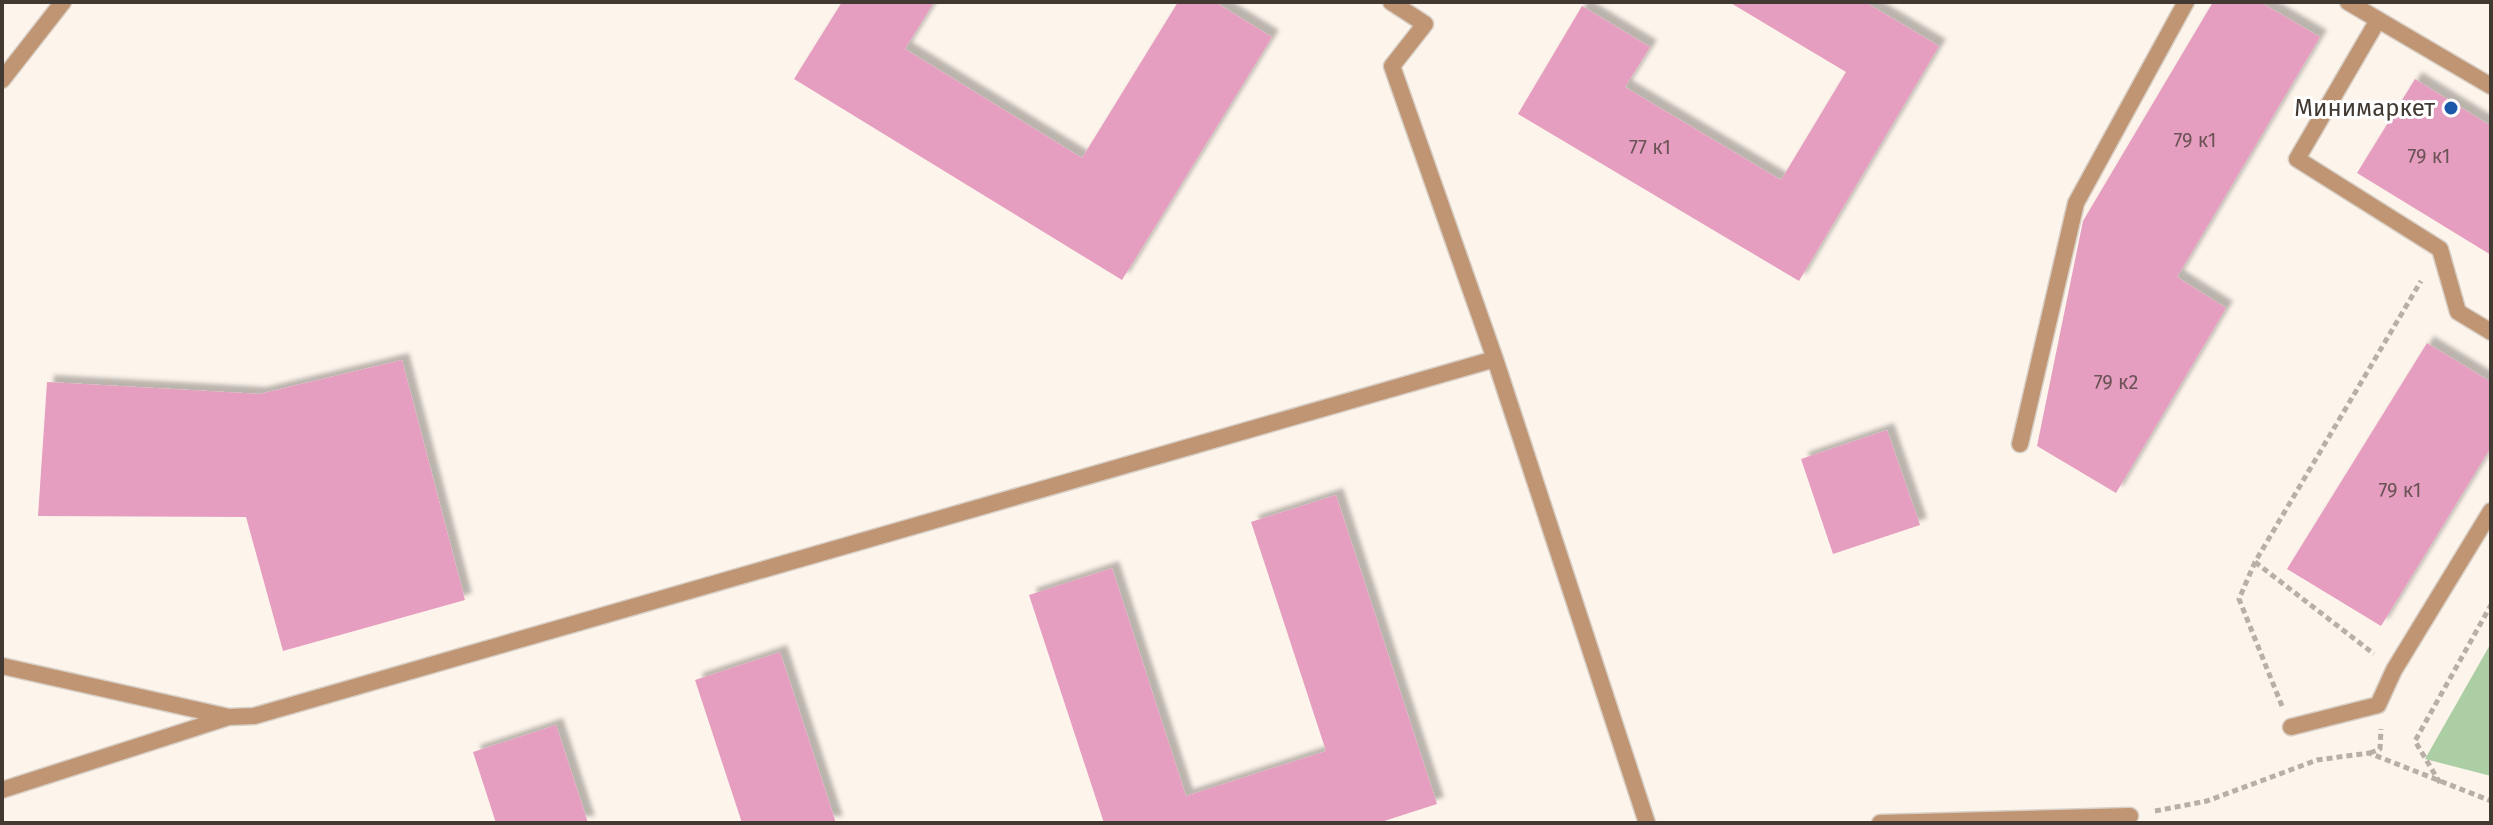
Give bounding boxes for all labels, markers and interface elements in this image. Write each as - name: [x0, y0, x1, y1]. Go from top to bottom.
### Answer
- place label: Минимаркет: [2294, 94, 2435, 122]
- marker: Минимаркет: [2442, 99, 2460, 117]
- house number: 79 к1: [2173, 128, 2217, 152]
- house number: 77 к1: [1629, 135, 1671, 159]
- house number: 79 к1: [2407, 144, 2451, 168]
- house number: 79 к2: [2094, 370, 2138, 394]
- house number: 79 к1: [2378, 478, 2422, 502]

